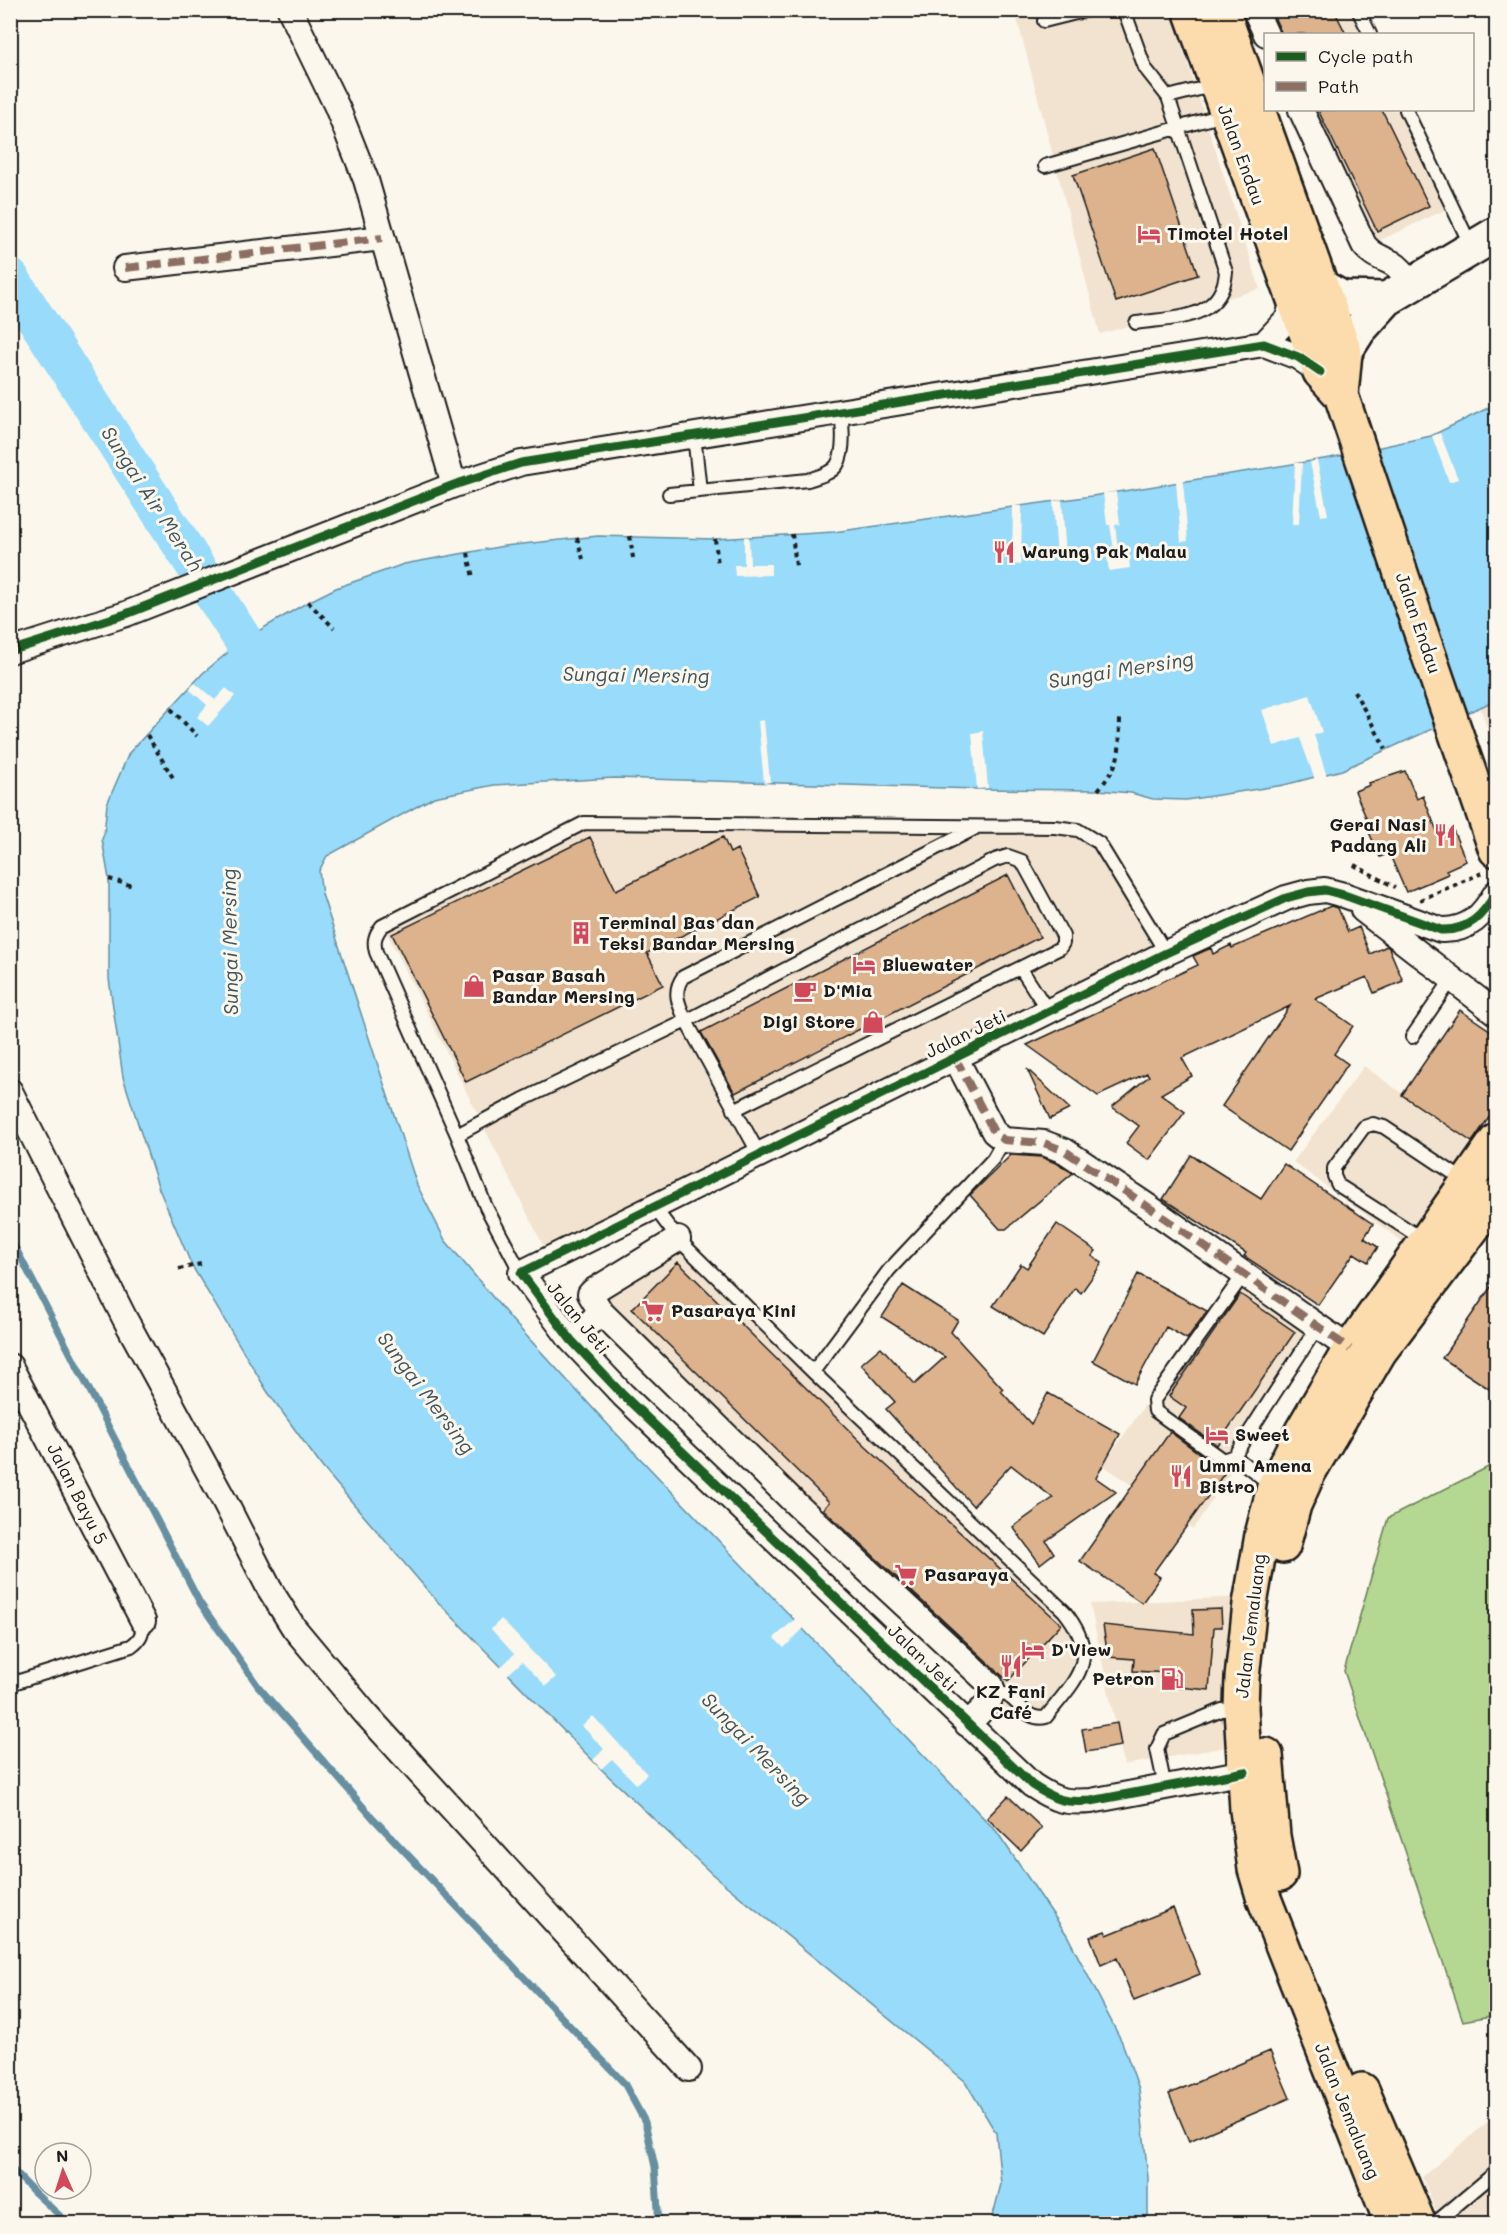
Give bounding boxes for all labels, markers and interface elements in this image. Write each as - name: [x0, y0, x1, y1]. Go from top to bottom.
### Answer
- legend: [1264, 33, 1474, 111]
- text: Cycle path: [1318, 44, 1413, 68]
- text: Path: [1318, 74, 1358, 98]
- street label: Jalan Endau: [1213, 101, 1271, 208]
- hotel icon: Timotel Hotel: [1136, 221, 1162, 247]
- place label: Timotel Hotel: [1167, 221, 1288, 245]
- water label: Sungai Air Merah: [96, 421, 210, 576]
- restaurant icon: Warung Pak Malau: [991, 539, 1017, 565]
- place label: Warung Pak Malau: [1022, 539, 1187, 563]
- street label: Jalan Endau: [1390, 569, 1447, 676]
- water label: Sungai Mersing: [1046, 645, 1195, 693]
- water label: Sungai Mersing: [562, 660, 710, 688]
- place label: Gerai Nasi Padang Ali: [1330, 812, 1427, 857]
- restaurant icon: Gerai Nasi Padang Ali: [1432, 822, 1458, 848]
- water label: Sungai Mersing: [215, 868, 243, 1016]
- place label: Terminal Bas dan Teksi Bandar Mersing: [599, 910, 795, 955]
- building icon: Terminal Bas dan Teksi Bandar Mersing: [568, 920, 594, 946]
- hotel icon: Bluewater: [851, 952, 877, 978]
- place label: Bluewater: [882, 952, 973, 976]
- place label: Pasar Basah Bandar Mersing: [492, 963, 635, 1008]
- shop icon: Pasar Basah Bandar Mersing: [461, 973, 487, 999]
- cafe icon: D'Mia: [792, 978, 818, 1004]
- place label: D'Mia: [823, 978, 872, 1002]
- street label: Jalan Jeti: [921, 1003, 1010, 1063]
- place label: Digi Store: [762, 1009, 855, 1033]
- shop icon: Digi Store: [860, 1009, 886, 1035]
- street label: Jalan Jeti: [542, 1276, 615, 1359]
- supermarket icon: Pasaraya Kini: [640, 1298, 666, 1324]
- place label: Pasaraya Kini: [671, 1298, 797, 1322]
- water label: Sungai Mersing: [372, 1326, 481, 1459]
- hotel icon: Sweet: [1204, 1422, 1230, 1448]
- place label: Sweet: [1235, 1422, 1290, 1446]
- street label: Jalan Bayu 5: [42, 1439, 114, 1548]
- place label: Ummi Amena Bistro: [1199, 1453, 1312, 1498]
- restaurant icon: Ummi Amena Bistro: [1168, 1463, 1194, 1489]
- street label: Jalan Jemaluang: [1229, 1552, 1271, 1699]
- supermarket icon: Pasaraya: [893, 1562, 919, 1588]
- place label: Pasaraya: [924, 1562, 1009, 1586]
- street label: Jalan Jeti: [883, 1618, 962, 1696]
- hotel icon: D'View: [1020, 1637, 1046, 1663]
- place label: D'View: [1051, 1637, 1111, 1661]
- restaurant icon: KZ Fani Café: [998, 1653, 1024, 1679]
- place label: Petron: [1092, 1666, 1154, 1690]
- fuel station icon: Petron: [1159, 1666, 1185, 1692]
- place label: KZ Fani Café: [976, 1679, 1046, 1724]
- water label: Sungai Mersing: [696, 1686, 817, 1810]
- street label: Jalan Jemaluang: [1310, 2039, 1386, 2182]
- north arrow: [33, 2141, 93, 2201]
- text: N: [56, 2145, 69, 2166]

